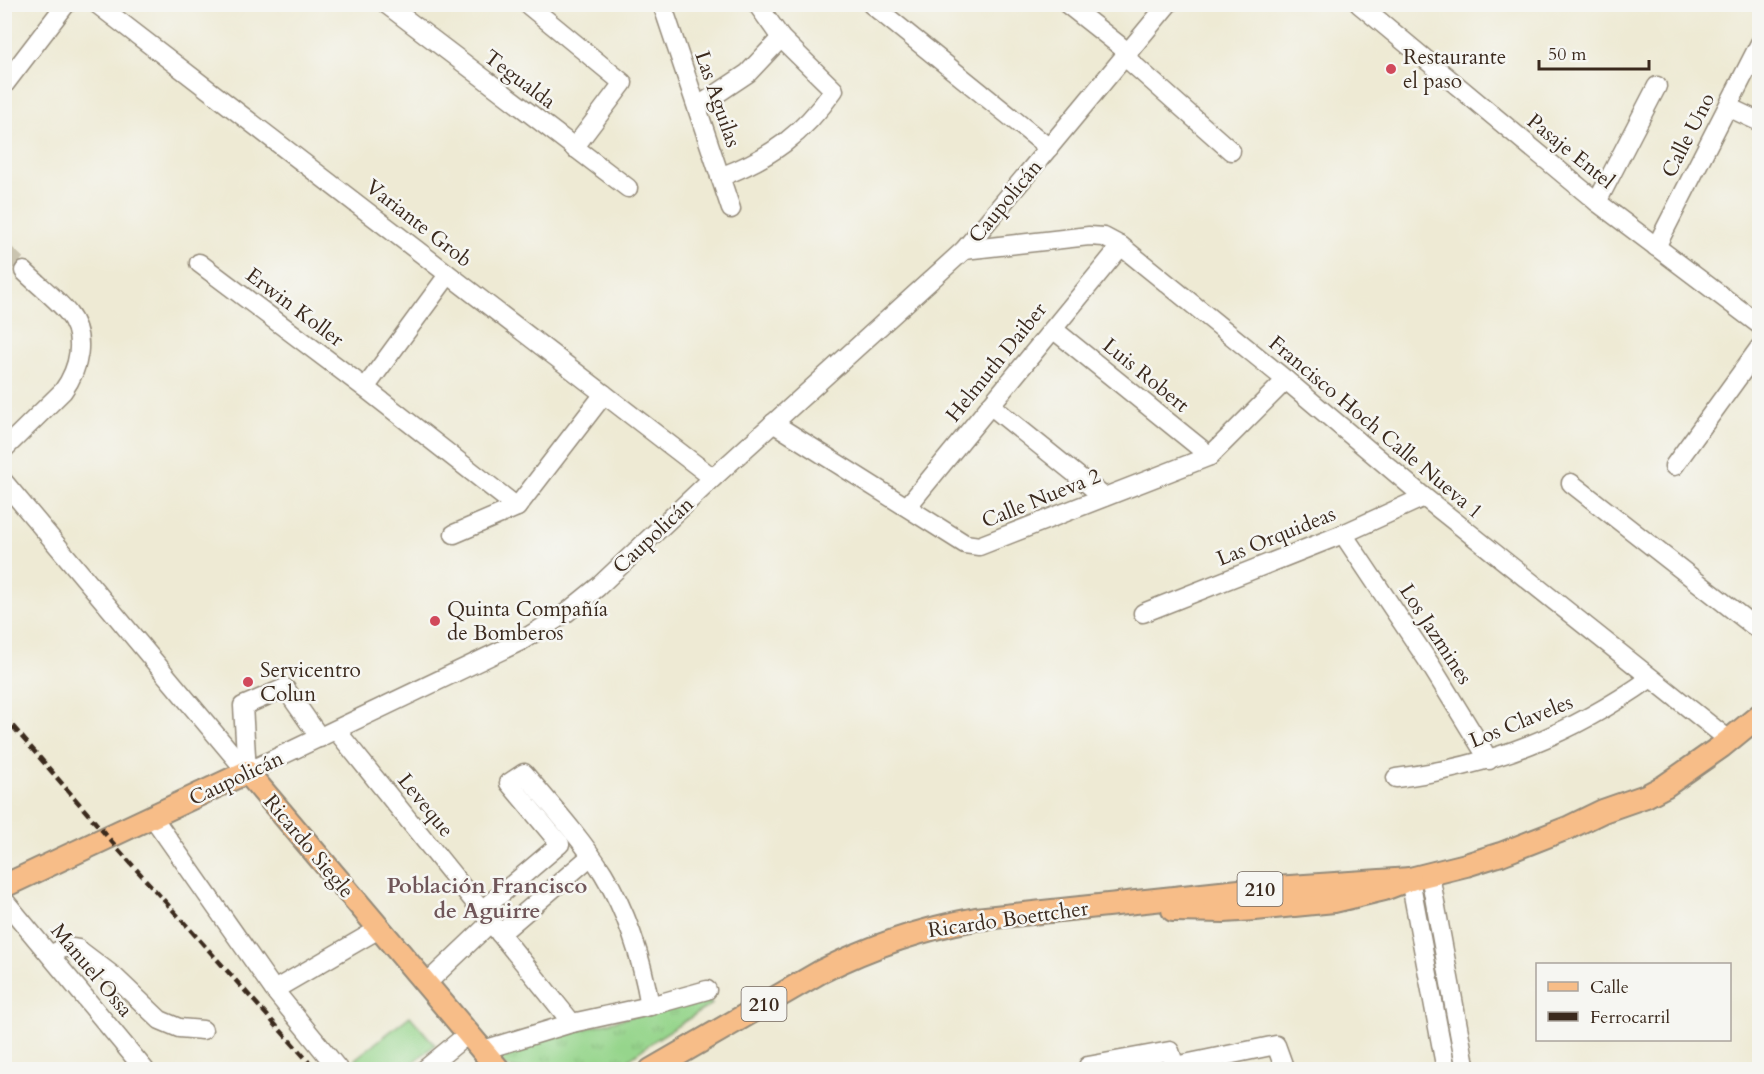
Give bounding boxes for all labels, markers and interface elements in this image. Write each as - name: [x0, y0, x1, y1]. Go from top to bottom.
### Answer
- scale bar: [1539, 33, 1648, 71]
- text: 50 m: [1548, 42, 1587, 67]
- street label: Tegualda: [478, 43, 562, 116]
- place label: Restaurante el paso: [1403, 43, 1506, 96]
- street label: Las Aguilas: [688, 47, 748, 151]
- marker: Restaurante el paso: [1384, 62, 1398, 76]
- street label: Calle Uno: [1655, 88, 1722, 183]
- street label: Pasaje Entel: [1521, 107, 1621, 196]
- street label: Caupolicán: [962, 153, 1049, 249]
- street label: Variante Grob: [359, 173, 478, 274]
- street label: Erwin Koller: [240, 261, 350, 354]
- street label: Helmuth Daiber: [939, 296, 1054, 428]
- street label: Francisco Hoch Calle Nueva 1: [1262, 329, 1489, 526]
- street label: Luis Robert: [1096, 331, 1195, 420]
- street label: Calle Nueva 2: [977, 461, 1105, 536]
- street label: Caupolicán: [607, 490, 700, 580]
- street label: Las Orquideas: [1212, 499, 1340, 573]
- street label: Los Jazmines: [1392, 578, 1479, 690]
- place label: Quinta Compañía de Bomberos: [447, 595, 608, 648]
- marker: Quinta Compañía de Bomberos: [428, 614, 442, 628]
- place label: Servicentro Colun: [260, 656, 361, 709]
- marker: Servicentro Colun: [241, 675, 255, 689]
- street label: Los Claveles: [1465, 688, 1577, 755]
- street label: Caupolicán: [184, 744, 288, 813]
- street label: Leveque: [391, 767, 460, 843]
- street label: Ricardo Siegle: [257, 788, 361, 905]
- district label: Población Francisco de Aguirre: [387, 871, 587, 926]
- road number: 210: [1238, 872, 1282, 906]
- street label: Ricardo Boettcher: [926, 894, 1090, 945]
- street label: Manuel Ossa: [44, 917, 139, 1023]
- legend: [1536, 963, 1731, 1041]
- text: Calle: [1590, 975, 1629, 1000]
- road number: 210: [742, 987, 786, 1021]
- text: Ferrocarril: [1590, 1005, 1670, 1030]

